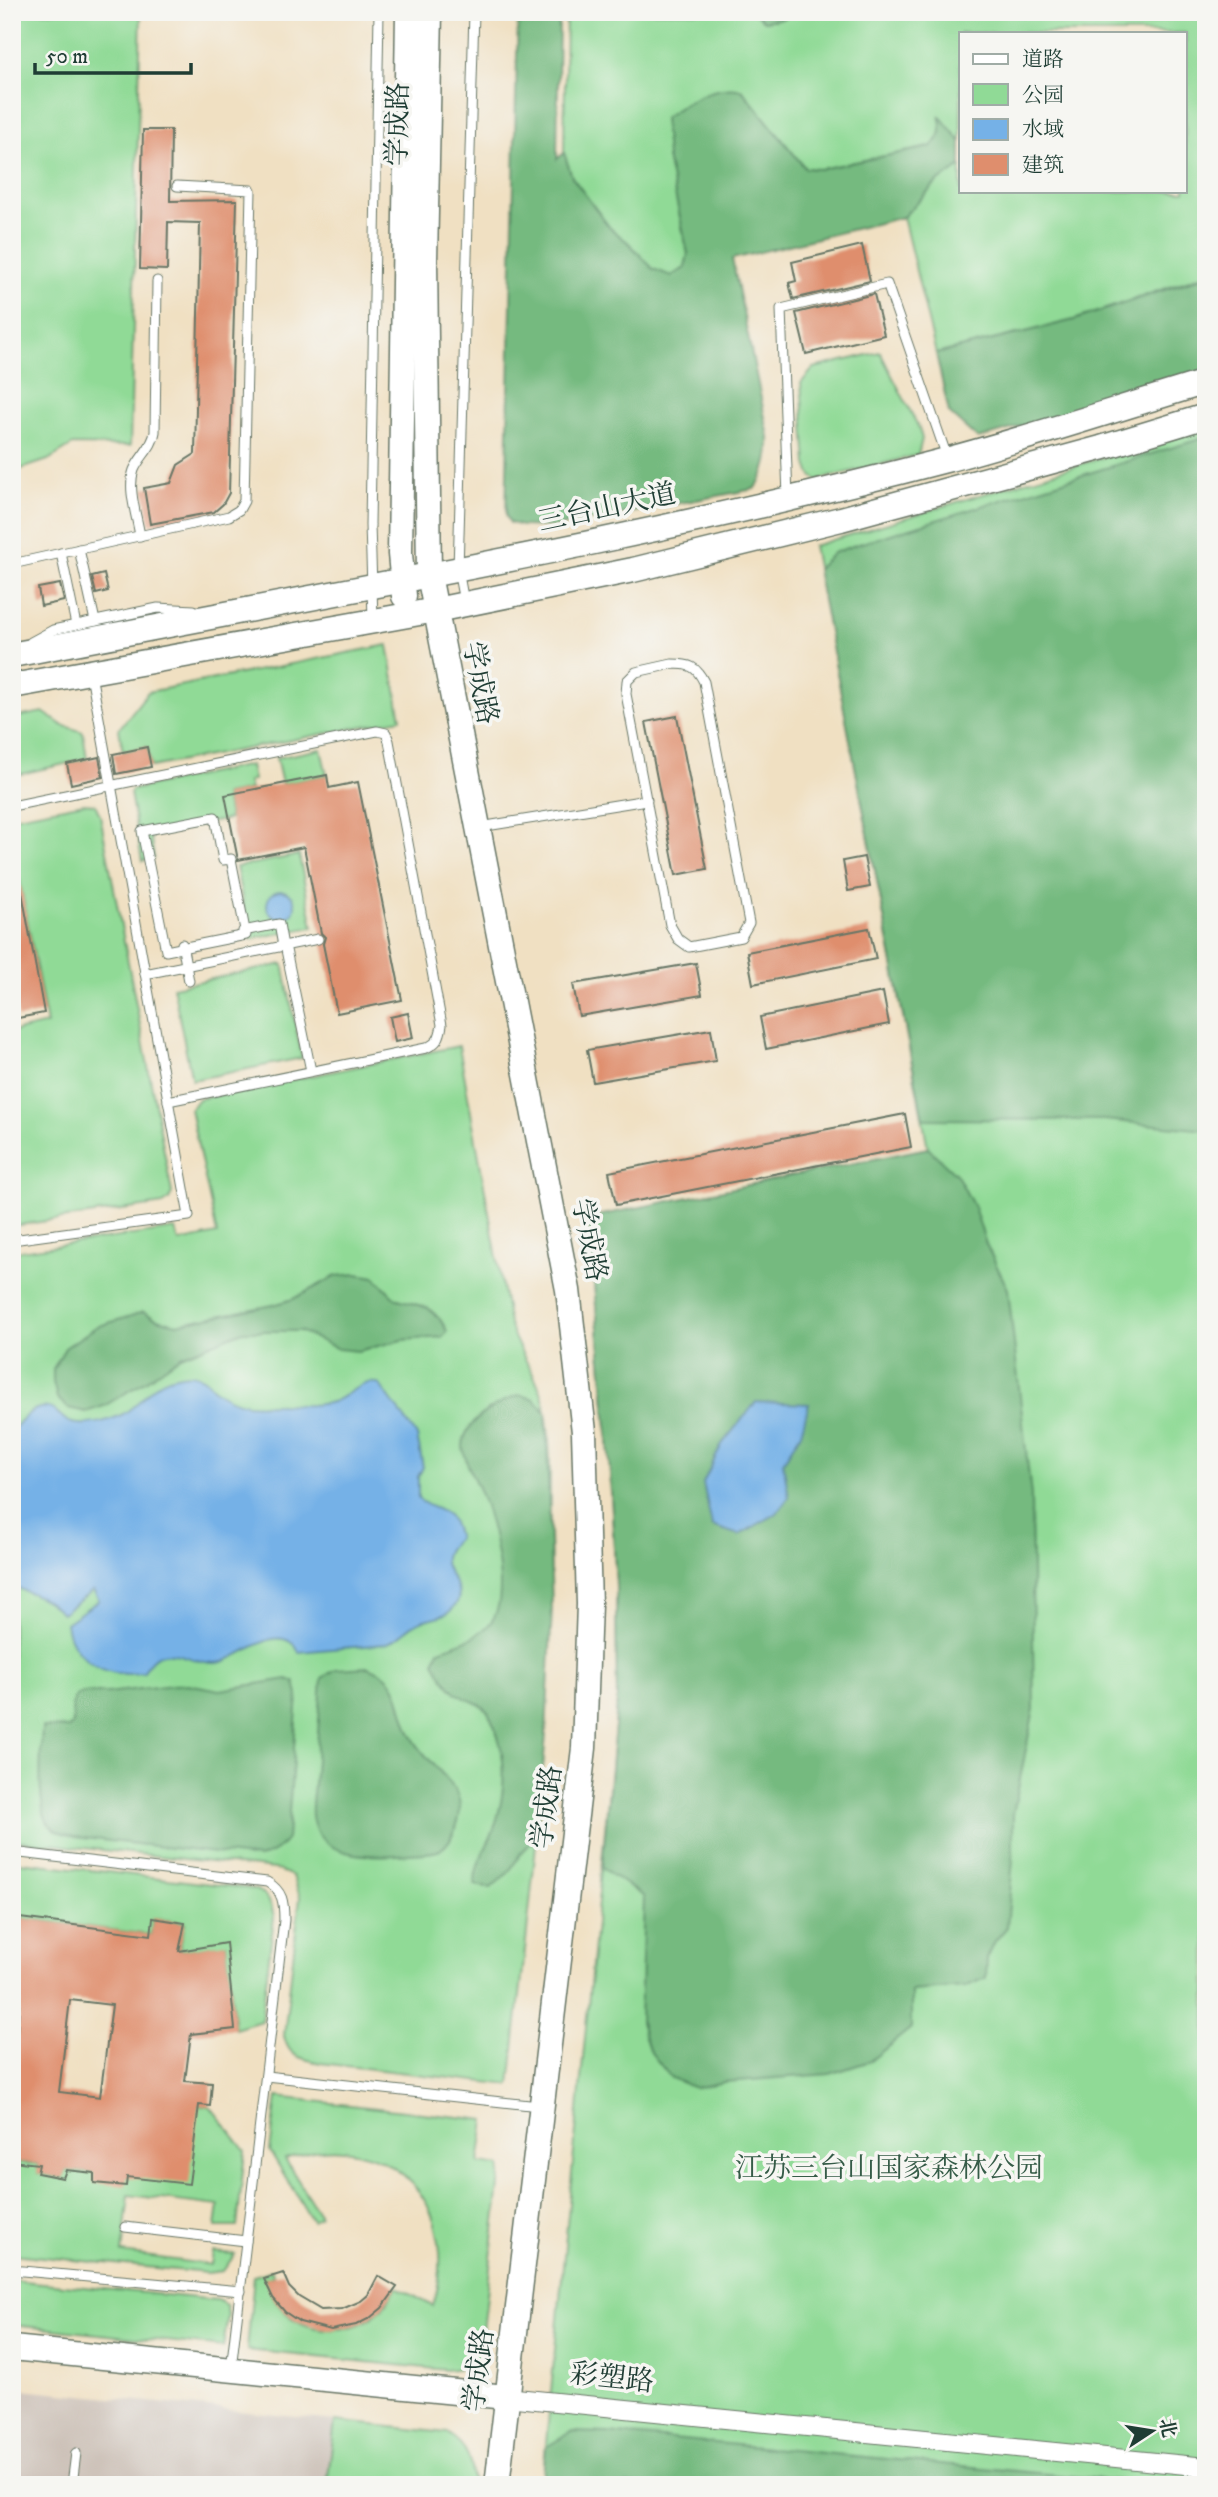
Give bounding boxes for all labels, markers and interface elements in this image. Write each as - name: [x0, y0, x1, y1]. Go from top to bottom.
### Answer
- scale bar: [35, 32, 191, 76]
- legend: [959, 32, 1186, 192]
- text: 50 m: [46, 44, 88, 70]
- text: 道路: [1022, 47, 1064, 73]
- street label: 学成路: [380, 82, 416, 166]
- text: 公园: [1022, 83, 1064, 109]
- text: 水域: [1022, 117, 1064, 143]
- text: 建筑: [1022, 153, 1064, 179]
- street label: 三台山大道: [535, 476, 679, 540]
- street label: 学成路: [455, 638, 505, 728]
- street label: 学成路: [564, 1195, 614, 1285]
- street label: 学成路: [525, 1763, 569, 1851]
- park label: 江苏三台山国家森林公园: [735, 2151, 1043, 2186]
- street label: 学成路: [457, 2326, 501, 2414]
- street label: 彩塑路: [568, 2356, 656, 2400]
- north arrow: [1116, 2396, 1186, 2466]
- text: 北: [1154, 2416, 1180, 2439]

